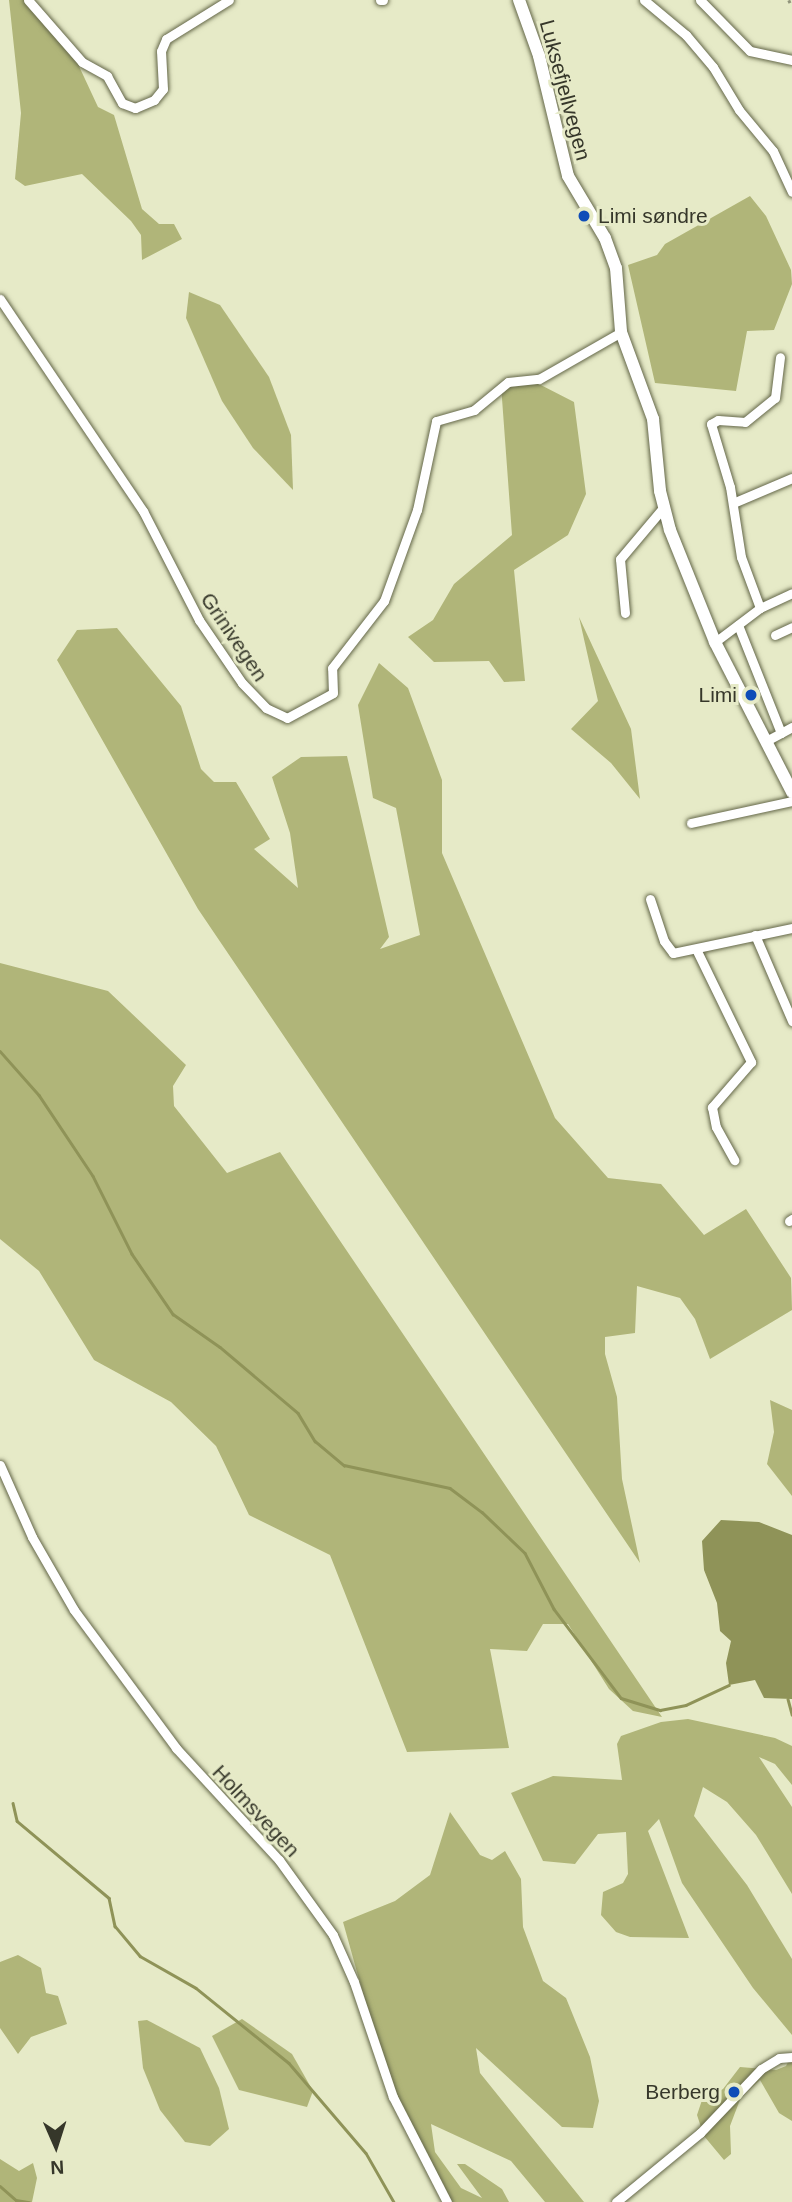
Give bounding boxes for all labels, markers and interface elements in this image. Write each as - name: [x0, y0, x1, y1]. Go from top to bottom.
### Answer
- street label: Luksefjellvegen: [534, 17, 596, 163]
- place label: Limi søndre: [598, 203, 708, 229]
- marker: Limi søndre: [576, 208, 592, 224]
- street label: Grinivegen: [195, 588, 273, 686]
- place label: Limi: [698, 682, 737, 708]
- marker: Limi: [743, 687, 759, 703]
- street label: Holmsvegen: [207, 1760, 305, 1862]
- place label: Berberg: [645, 2079, 720, 2105]
- marker: Berberg: [726, 2084, 742, 2100]
- north arrow: [21, 2111, 91, 2181]
- text: N: [50, 2157, 65, 2178]

